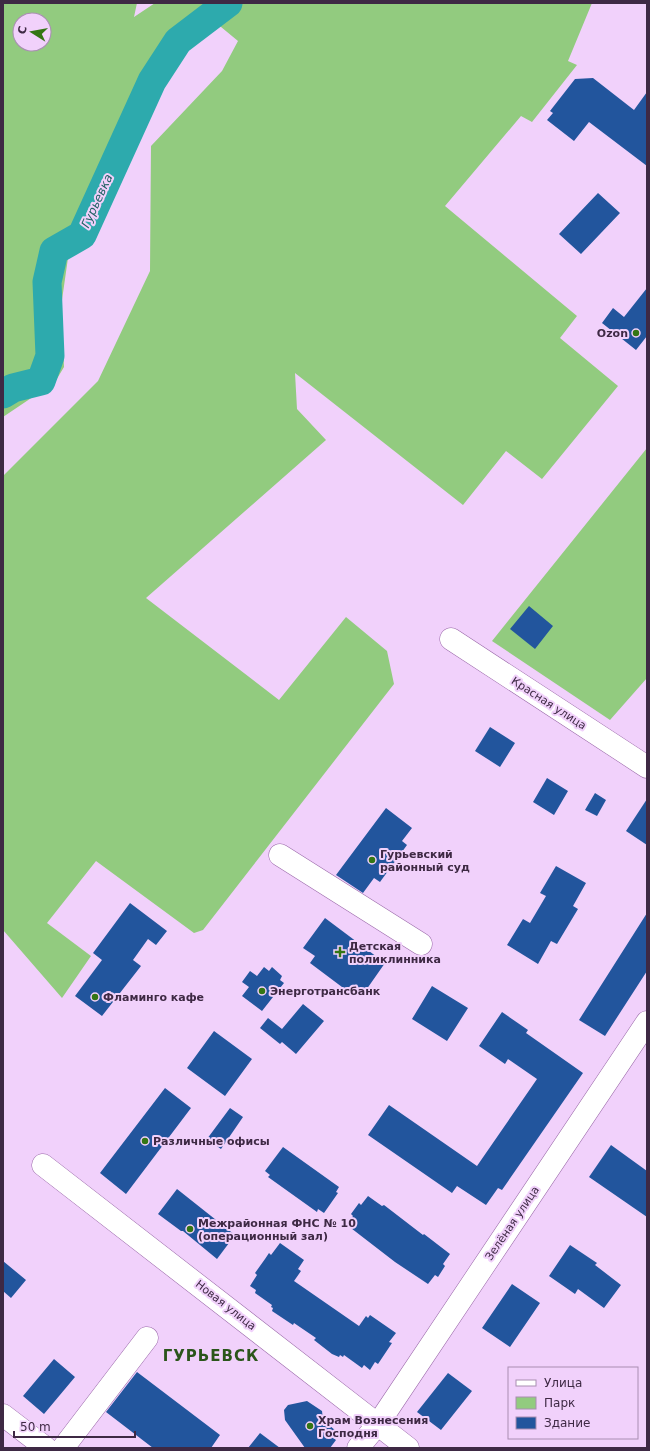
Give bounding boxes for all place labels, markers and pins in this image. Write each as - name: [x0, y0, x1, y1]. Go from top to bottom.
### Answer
- place label: Ozon: [597, 327, 628, 340]
- marker: Ozon: [631, 328, 641, 338]
- place label: Гурьевский районный суд: [380, 848, 470, 874]
- marker: Гурьевский районный суд: [367, 855, 377, 865]
- place label: Детская поликлинника: [349, 940, 441, 966]
- marker: Детская поликлинника: [334, 946, 346, 958]
- place label: Энерготрансбанк: [270, 985, 381, 998]
- marker: Энерготрансбанк: [257, 986, 267, 996]
- place label: Фламинго кафе: [103, 991, 204, 1004]
- marker: Фламинго кафе: [90, 992, 100, 1002]
- place label: Различные офисы: [153, 1135, 270, 1148]
- marker: Различные офисы: [140, 1136, 150, 1146]
- place label: Межрайонная ФНС № 10 (операционный зал): [198, 1217, 356, 1243]
- marker: Межрайонная ФНС № 10 (операционный зал): [185, 1224, 195, 1234]
- place label: Храм Вознесения Господня: [318, 1414, 428, 1440]
- marker: Храм Вознесения Господня: [305, 1421, 315, 1431]

